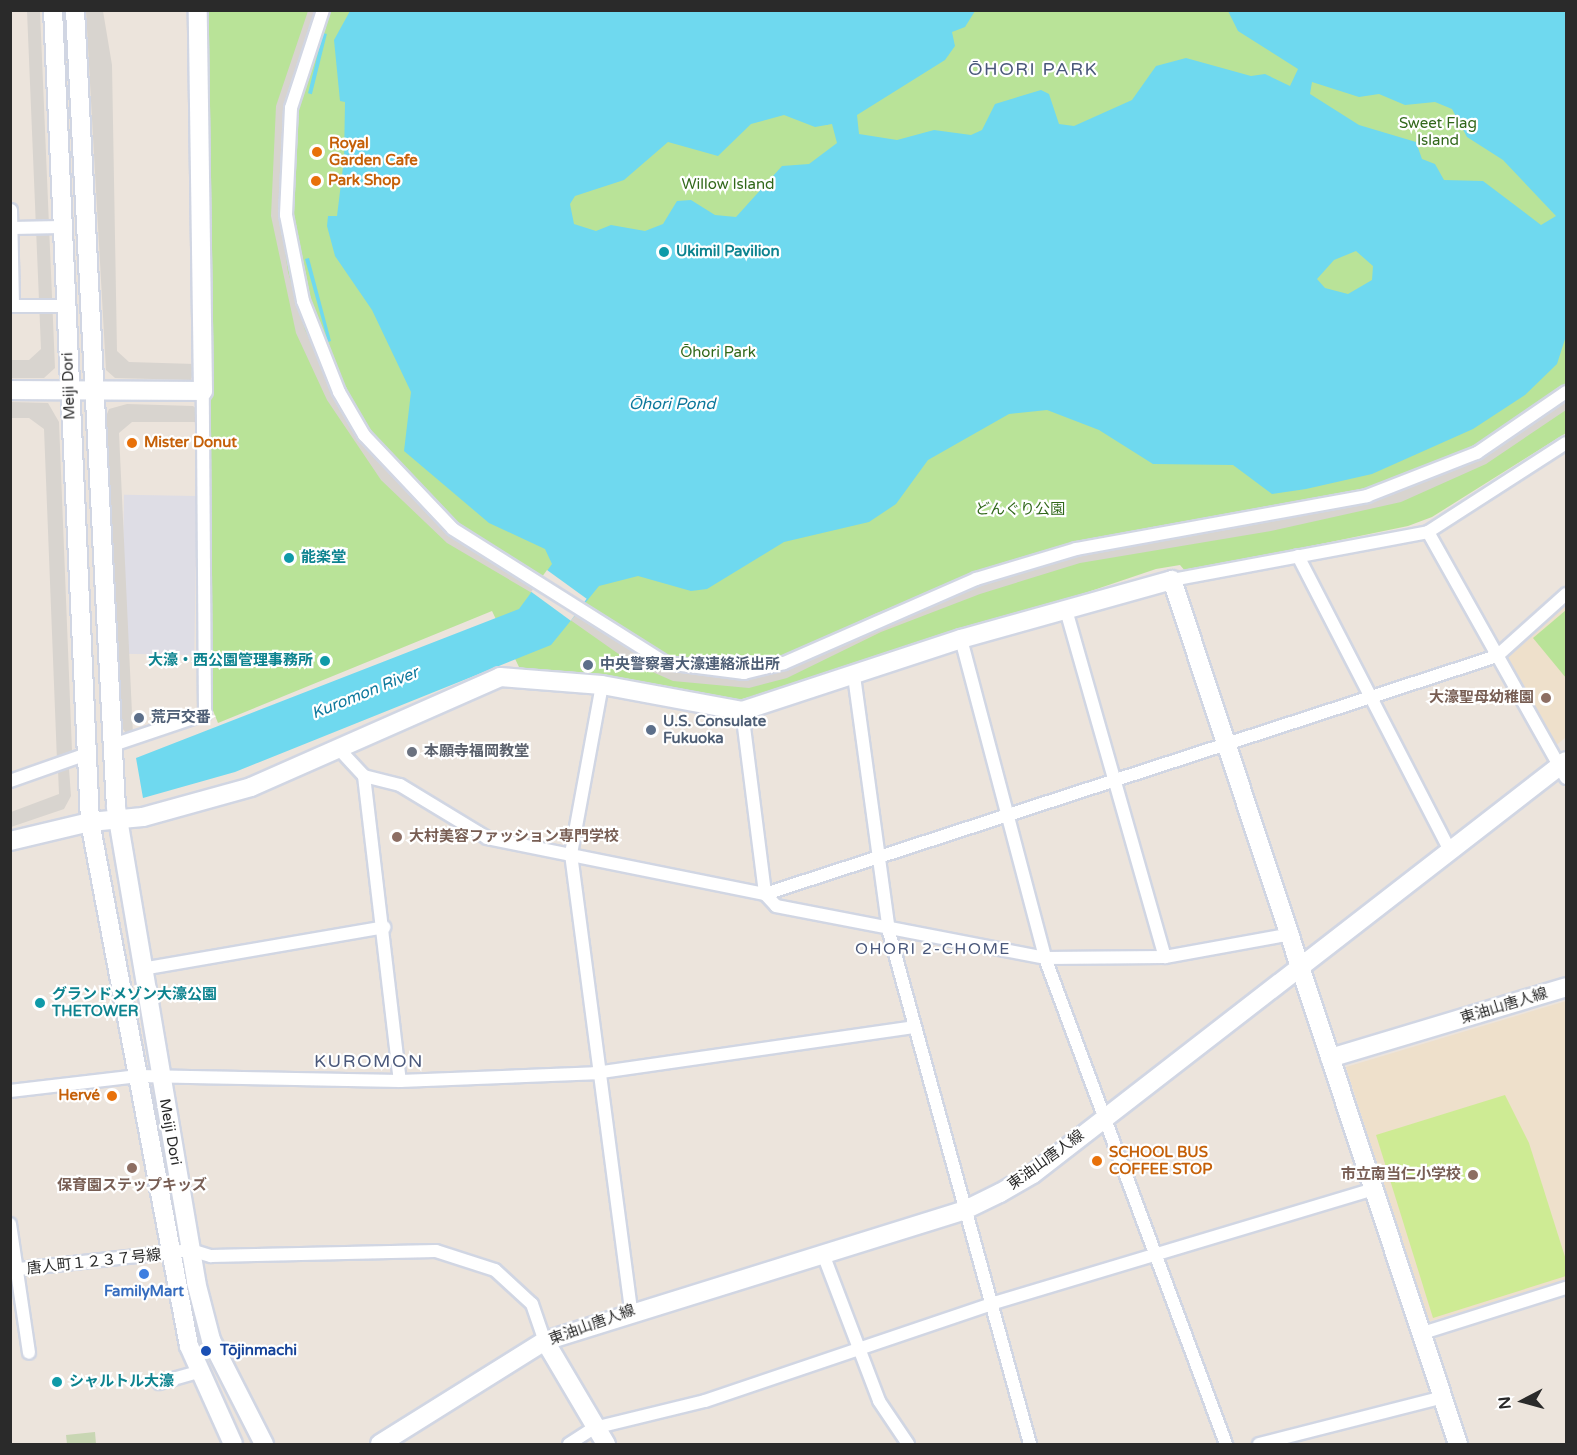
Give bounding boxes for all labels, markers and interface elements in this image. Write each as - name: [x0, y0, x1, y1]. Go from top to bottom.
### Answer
- district label: ŌHORI PARK: [968, 58, 1098, 80]
- park label: Sweet Flag Island: [1399, 114, 1477, 149]
- place label: Royal Garden Cafe: [329, 134, 418, 169]
- marker: Royal Garden Cafe: [310, 145, 324, 159]
- place label: Park Shop: [328, 172, 401, 190]
- marker: Park Shop: [309, 174, 323, 188]
- park label: Willow Island: [681, 176, 775, 194]
- place label: Ukimil Pavilion: [676, 243, 780, 261]
- marker: Ukimil Pavilion: [657, 245, 671, 259]
- park label: Ōhori Park: [680, 344, 756, 362]
- street label: Meiji Dori: [59, 352, 79, 420]
- water label: Ōhori Pond: [629, 394, 715, 414]
- place label: Mister Donut: [144, 434, 237, 452]
- marker: Mister Donut: [125, 436, 139, 450]
- park label: どんぐり公園: [975, 501, 1065, 519]
- place label: 能楽堂: [301, 549, 346, 567]
- marker: 能楽堂: [282, 551, 296, 565]
- place label: 大濠・西公園管理事務所: [148, 652, 313, 670]
- marker: 大濠・西公園管理事務所: [318, 654, 332, 668]
- place label: 中央警察署大濠連絡派出所: [600, 656, 780, 674]
- marker: 中央警察署大濠連絡派出所: [581, 658, 595, 672]
- water label: Kuromon River: [309, 663, 421, 723]
- place label: 大濠聖母幼稚園: [1429, 689, 1534, 707]
- marker: 大濠聖母幼稚園: [1539, 691, 1553, 705]
- place label: 荒戸交番: [151, 709, 211, 727]
- marker: 荒戸交番: [132, 711, 146, 725]
- place label: U.S. Consulate Fukuoka: [663, 712, 766, 747]
- marker: U.S. Consulate Fukuoka: [644, 723, 658, 737]
- place label: 本願寺福岡教堂: [424, 743, 529, 761]
- marker: 本願寺福岡教堂: [405, 745, 419, 759]
- place label: 大村美容ファッション専門学校: [409, 828, 619, 846]
- marker: 大村美容ファッション専門学校: [390, 830, 404, 844]
- district label: OHORI 2-CHOME: [855, 939, 1011, 959]
- street label: 東油山唐人線: [1458, 984, 1550, 1028]
- place label: グランドメゾン大濠公園 THETOWER: [52, 985, 217, 1020]
- marker: グランドメゾン大濠公園 THETOWER: [33, 996, 47, 1010]
- district label: KUROMON: [314, 1050, 424, 1072]
- place label: Hervé: [58, 1087, 100, 1105]
- marker: Hervé: [105, 1089, 119, 1103]
- street label: Meiji Dori: [155, 1097, 185, 1167]
- street label: 東油山唐人線: [1004, 1126, 1088, 1194]
- place label: SCHOOL BUS COFFEE STOP: [1109, 1143, 1212, 1178]
- marker: SCHOOL BUS COFFEE STOP: [1090, 1154, 1104, 1168]
- marker: 保育園ステップキッズ: [125, 1161, 139, 1175]
- place label: 市立南当仁小学校: [1341, 1166, 1461, 1184]
- marker: 市立南当仁小学校: [1466, 1168, 1480, 1182]
- place label: 保育園ステップキッズ: [57, 1177, 207, 1195]
- street label: 唐人町１２３７号線: [26, 1246, 162, 1278]
- marker: FamilyMart: [137, 1267, 151, 1281]
- place label: FamilyMart: [104, 1283, 184, 1301]
- street label: 東油山唐人線: [547, 1301, 637, 1349]
- marker: Tōjinmachi: [197, 1342, 215, 1360]
- place label: Tōjinmachi: [220, 1342, 297, 1360]
- north arrow: [1493, 1371, 1553, 1431]
- place label: シャルトル大濠: [69, 1373, 174, 1391]
- marker: シャルトル大濠: [50, 1375, 64, 1389]
- text: N: [1494, 1395, 1516, 1410]

